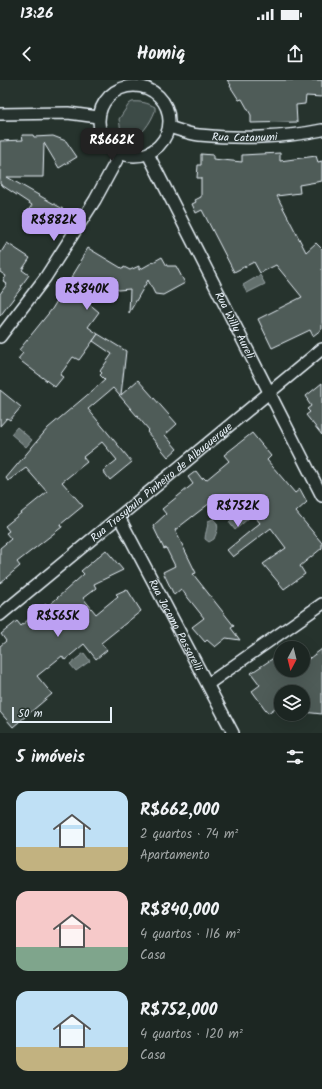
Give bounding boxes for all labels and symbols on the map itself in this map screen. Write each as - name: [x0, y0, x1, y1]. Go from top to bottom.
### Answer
- pin: R$662K: [79, 128, 145, 162]
- street label: Rua Catanumi: [211, 128, 279, 147]
- pin: R$882K: [21, 208, 87, 242]
- pin: R$840K: [54, 277, 120, 311]
- street label: Rua Willy Aureli: [209, 289, 259, 363]
- street label: Rua Trasybulo Pinheiro de Albuquerque: [87, 418, 237, 547]
- pin: R$752K: [205, 494, 271, 528]
- street label: Rua Jacomo Passarelli: [143, 576, 207, 675]
- pin: R$565K: [25, 604, 91, 638]
- north arrow: [274, 641, 310, 677]
- scale bar: [12, 705, 112, 724]

